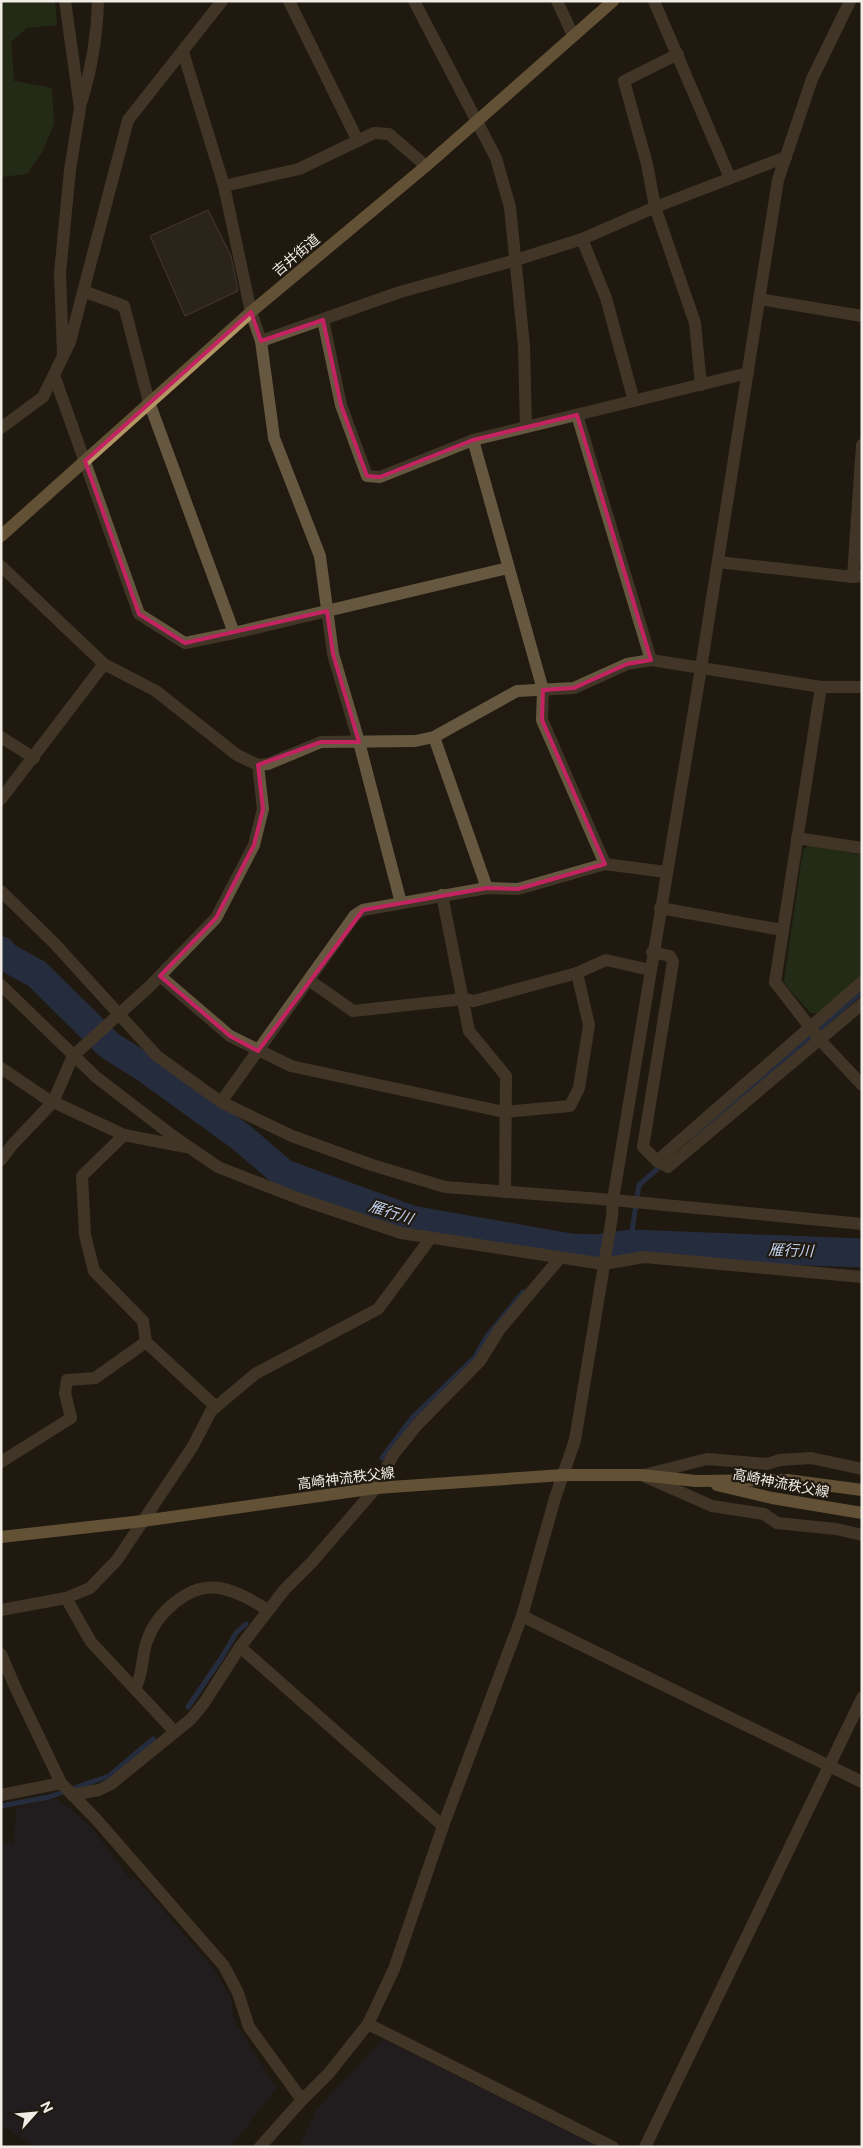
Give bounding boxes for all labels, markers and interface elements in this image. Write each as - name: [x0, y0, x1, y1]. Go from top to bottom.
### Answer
- street label: 吉井街道: [269, 231, 323, 279]
- water label: 雁行川: [367, 1197, 417, 1228]
- water label: 雁行川: [768, 1241, 816, 1259]
- street label: 高崎神流秩父線: [296, 1464, 396, 1492]
- street label: 高崎神流秩父線: [731, 1466, 831, 1500]
- north arrow: [10, 2088, 60, 2138]
- text: N: [37, 2099, 56, 2116]

